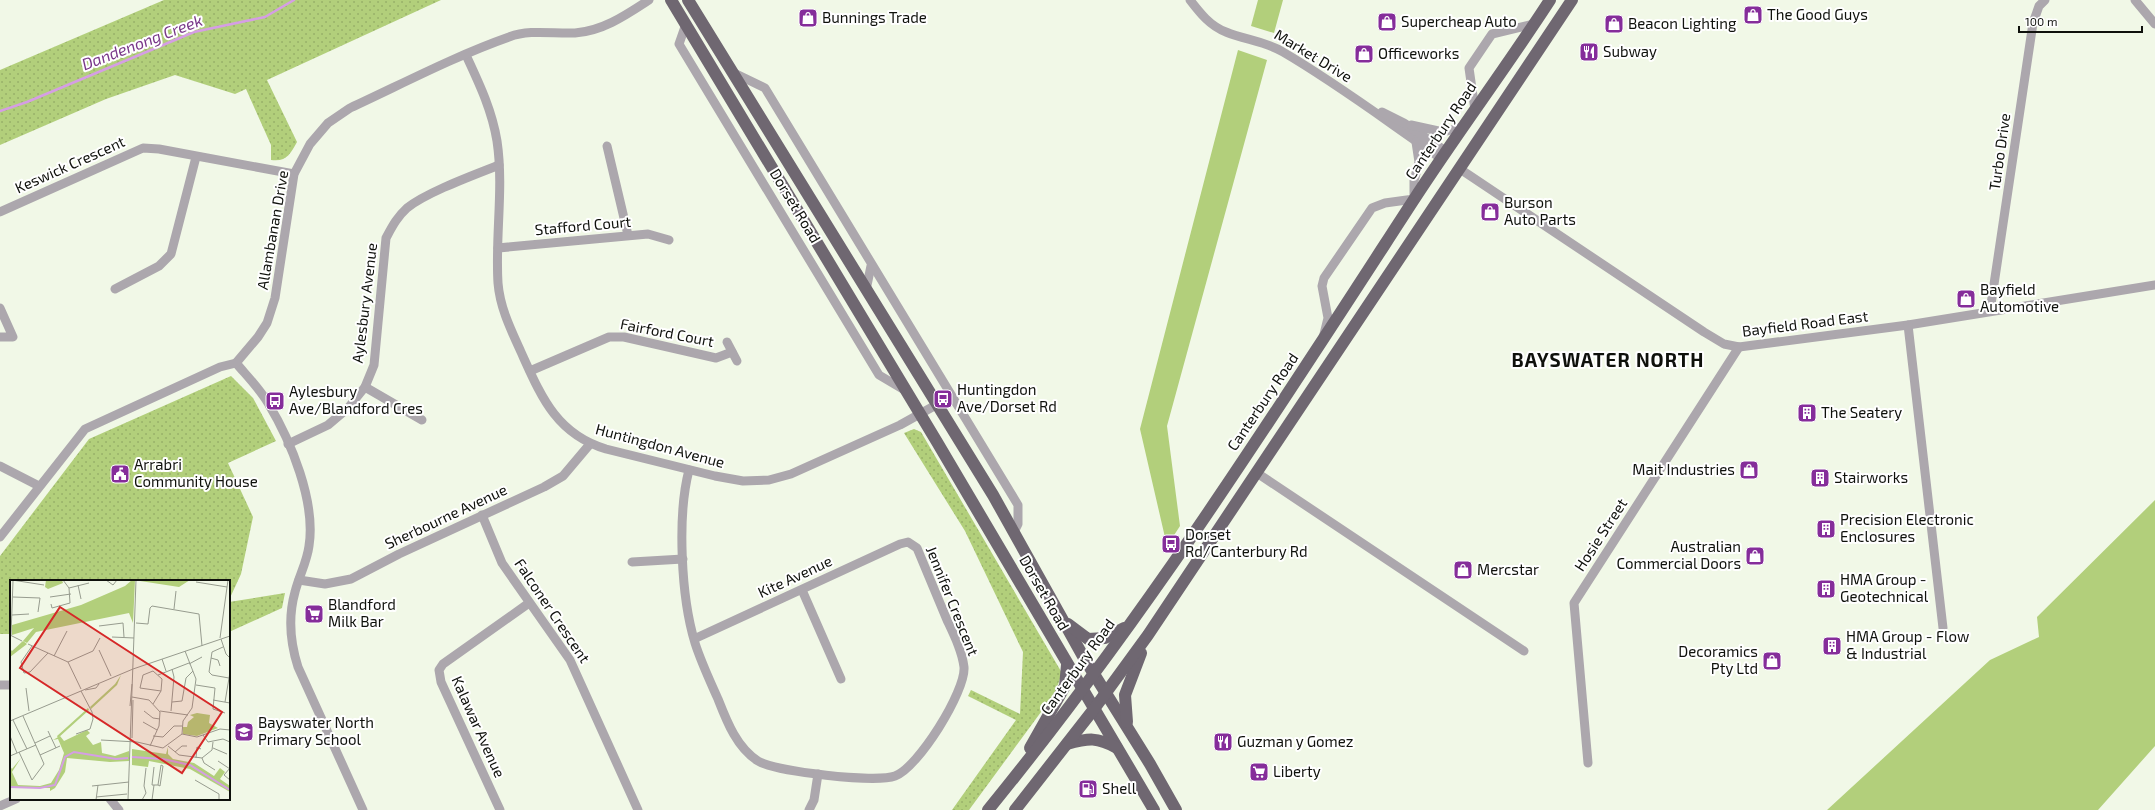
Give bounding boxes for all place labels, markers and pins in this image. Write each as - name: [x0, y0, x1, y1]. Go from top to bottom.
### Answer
- shop icon: The Good Guys: [1742, 4, 1764, 26]
- place label: The Good Guys: [1767, 5, 1868, 23]
- shop icon: Bunnings Trade: [797, 7, 819, 29]
- place label: Bunnings Trade: [822, 8, 927, 26]
- shop icon: Supercheap Auto: [1376, 11, 1398, 33]
- place label: Supercheap Auto: [1401, 12, 1517, 30]
- shop icon: Beacon Lighting: [1603, 13, 1625, 35]
- place label: Beacon Lighting: [1628, 14, 1737, 32]
- restaurant icon: Subway: [1578, 41, 1600, 63]
- place label: Subway: [1603, 42, 1657, 60]
- shop icon: Officeworks: [1353, 43, 1375, 65]
- place label: Officeworks: [1378, 44, 1459, 62]
- place label: Burson Auto Parts: [1504, 193, 1576, 228]
- shop icon: Burson Auto Parts: [1479, 201, 1501, 223]
- place label: Bayfield Automotive: [1980, 280, 2059, 315]
- shop icon: Bayfield Automotive: [1955, 288, 1977, 310]
- place label: Huntingdon Ave/Dorset Rd: [957, 380, 1057, 415]
- place label: Aylesbury Ave/Blandford Cres: [289, 382, 423, 417]
- bus stop icon: Huntingdon Ave/Dorset Rd: [932, 388, 954, 410]
- bus stop icon: Aylesbury Ave/Blandford Cres: [264, 390, 286, 412]
- building icon: The Seatery: [1796, 402, 1818, 424]
- place label: The Seatery: [1821, 403, 1902, 421]
- place label: Arrabri Community House: [134, 455, 258, 490]
- shop icon: Mait Industries: [1738, 459, 1760, 481]
- place label: Mait Industries: [1632, 460, 1735, 478]
- public building icon: Arrabri Community House: [109, 463, 131, 485]
- building icon: Stairworks: [1809, 467, 1831, 489]
- place label: Stairworks: [1834, 468, 1908, 486]
- place label: Precision Electronic Enclosures: [1840, 510, 1974, 545]
- building icon: Precision Electronic Enclosures: [1815, 518, 1837, 540]
- place label: Dorset Rd/Canterbury Rd: [1185, 525, 1308, 560]
- bus stop icon: Dorset Rd/Canterbury Rd: [1160, 533, 1182, 555]
- place label: Australian Commercial Doors: [1616, 537, 1741, 572]
- shop icon: Australian Commercial Doors: [1744, 545, 1766, 567]
- shop icon: Mercstar: [1452, 559, 1474, 581]
- place label: Mercstar: [1477, 560, 1539, 578]
- place label: HMA Group - Geotechnical: [1840, 570, 1929, 605]
- building icon: HMA Group - Geotechnical: [1815, 578, 1837, 600]
- place label: Blandford Milk Bar: [328, 595, 396, 630]
- supermarket icon: Blandford Milk Bar: [303, 603, 325, 625]
- place label: HMA Group - Flow & Industrial: [1846, 627, 1969, 662]
- building icon: HMA Group - Flow & Industrial: [1821, 635, 1843, 657]
- place label: Decoramics Pty Ltd: [1678, 642, 1758, 677]
- shop icon: Decoramics Pty Ltd: [1761, 650, 1783, 672]
- place label: Bayswater North Primary School: [258, 713, 374, 748]
- school or university icon: Bayswater North Primary School: [233, 721, 255, 743]
- restaurant icon: Guzman y Gomez: [1212, 731, 1234, 753]
- place label: Guzman y Gomez: [1237, 732, 1353, 750]
- supermarket icon: Liberty: [1248, 761, 1270, 783]
- place label: Liberty: [1273, 762, 1321, 780]
- fuel station icon: Shell: [1077, 778, 1099, 800]
- place label: Shell: [1102, 779, 1137, 797]

